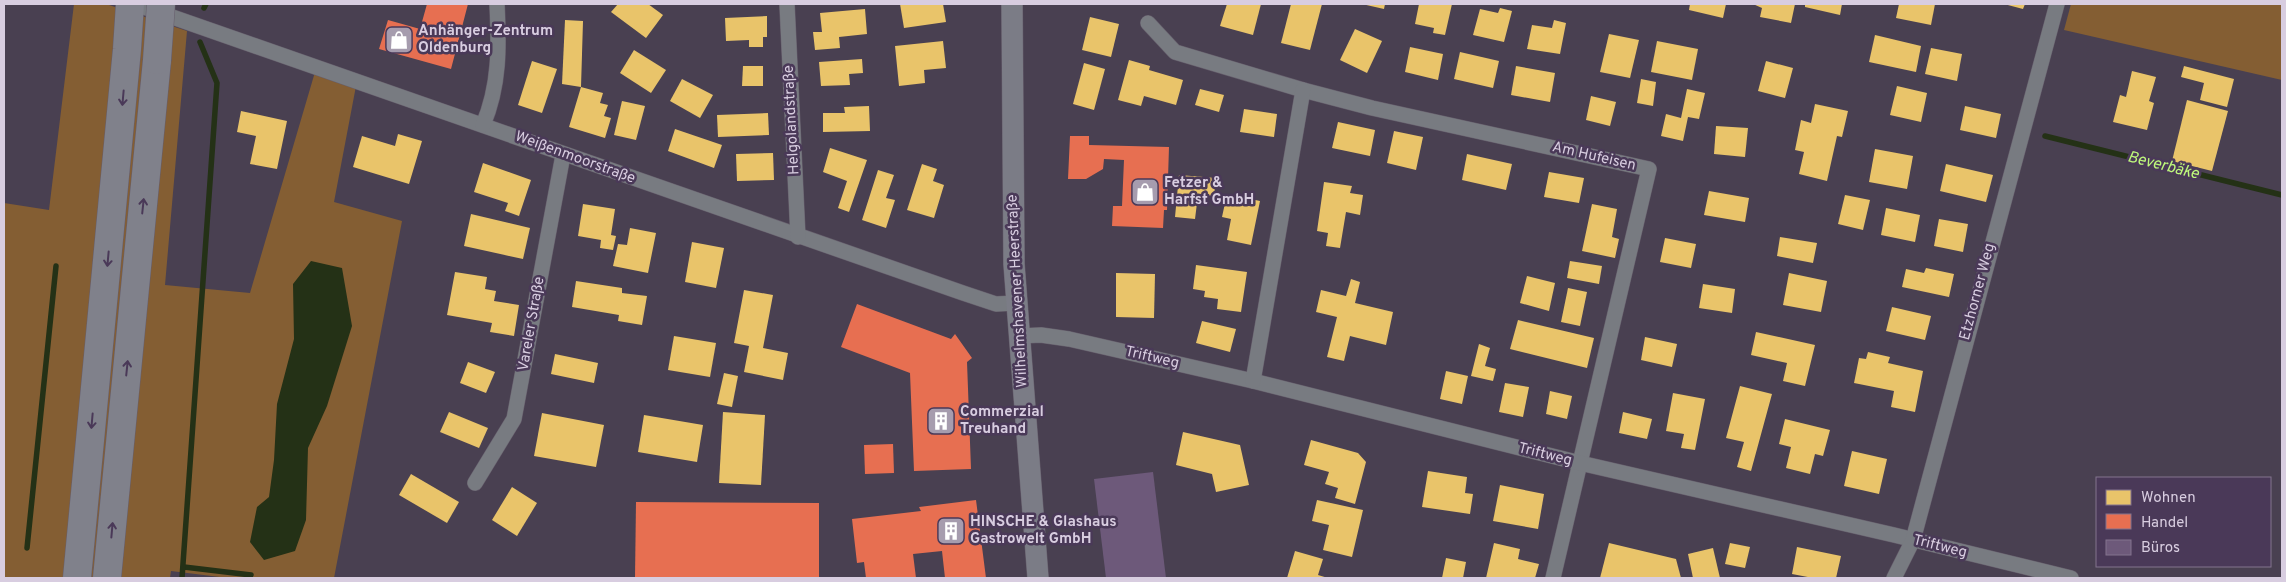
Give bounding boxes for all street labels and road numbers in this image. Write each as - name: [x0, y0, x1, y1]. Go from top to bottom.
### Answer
- street label: Helgolandstraße: [780, 65, 804, 175]
- street label: Weißenmoorstraße: [512, 127, 638, 189]
- street label: Am Hufeisen: [1550, 138, 1638, 176]
- street label: Wilhelmshavener Heerstraße: [1003, 194, 1033, 388]
- street label: Etzhorner Weg: [1956, 241, 2000, 343]
- street label: Vareler Straße: [514, 275, 550, 373]
- street label: Triftweg: [1123, 343, 1181, 373]
- street label: Triftweg: [1516, 439, 1574, 471]
- street label: Triftweg: [1911, 531, 1969, 563]

